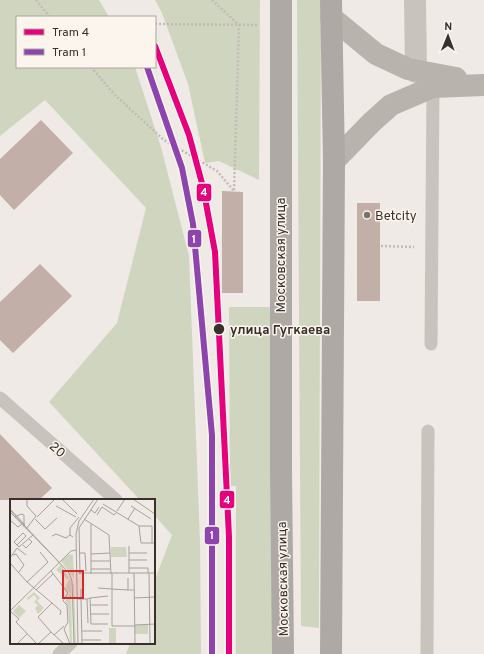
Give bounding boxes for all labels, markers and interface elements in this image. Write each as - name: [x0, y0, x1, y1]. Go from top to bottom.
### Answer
- legend: [16, 16, 156, 68]
- north arrow: [428, 16, 468, 56]
- text: N: [444, 20, 452, 34]
- text: Tram 4: [52, 25, 89, 41]
- text: Tram 1: [52, 45, 86, 61]
- line badge: 4: [196, 183, 212, 202]
- text: 4: [200, 186, 208, 200]
- street label: Московская улица: [274, 198, 290, 312]
- place label: Betcity: [375, 209, 417, 225]
- marker: Betcity: [362, 210, 372, 220]
- line badge: 1: [187, 229, 202, 248]
- text: 1: [192, 233, 196, 247]
- marker: улица Гугкаева: [212, 322, 226, 336]
- place label: улица Гугкаева: [230, 323, 330, 339]
- street label: 20: [45, 439, 68, 462]
- line badge: 4: [219, 490, 235, 509]
- text: 4: [223, 494, 231, 508]
- inset map: [10, 499, 155, 644]
- street label: Московская улица: [275, 521, 293, 637]
- line badge: 1: [204, 526, 220, 545]
- text: 1: [210, 529, 214, 543]

